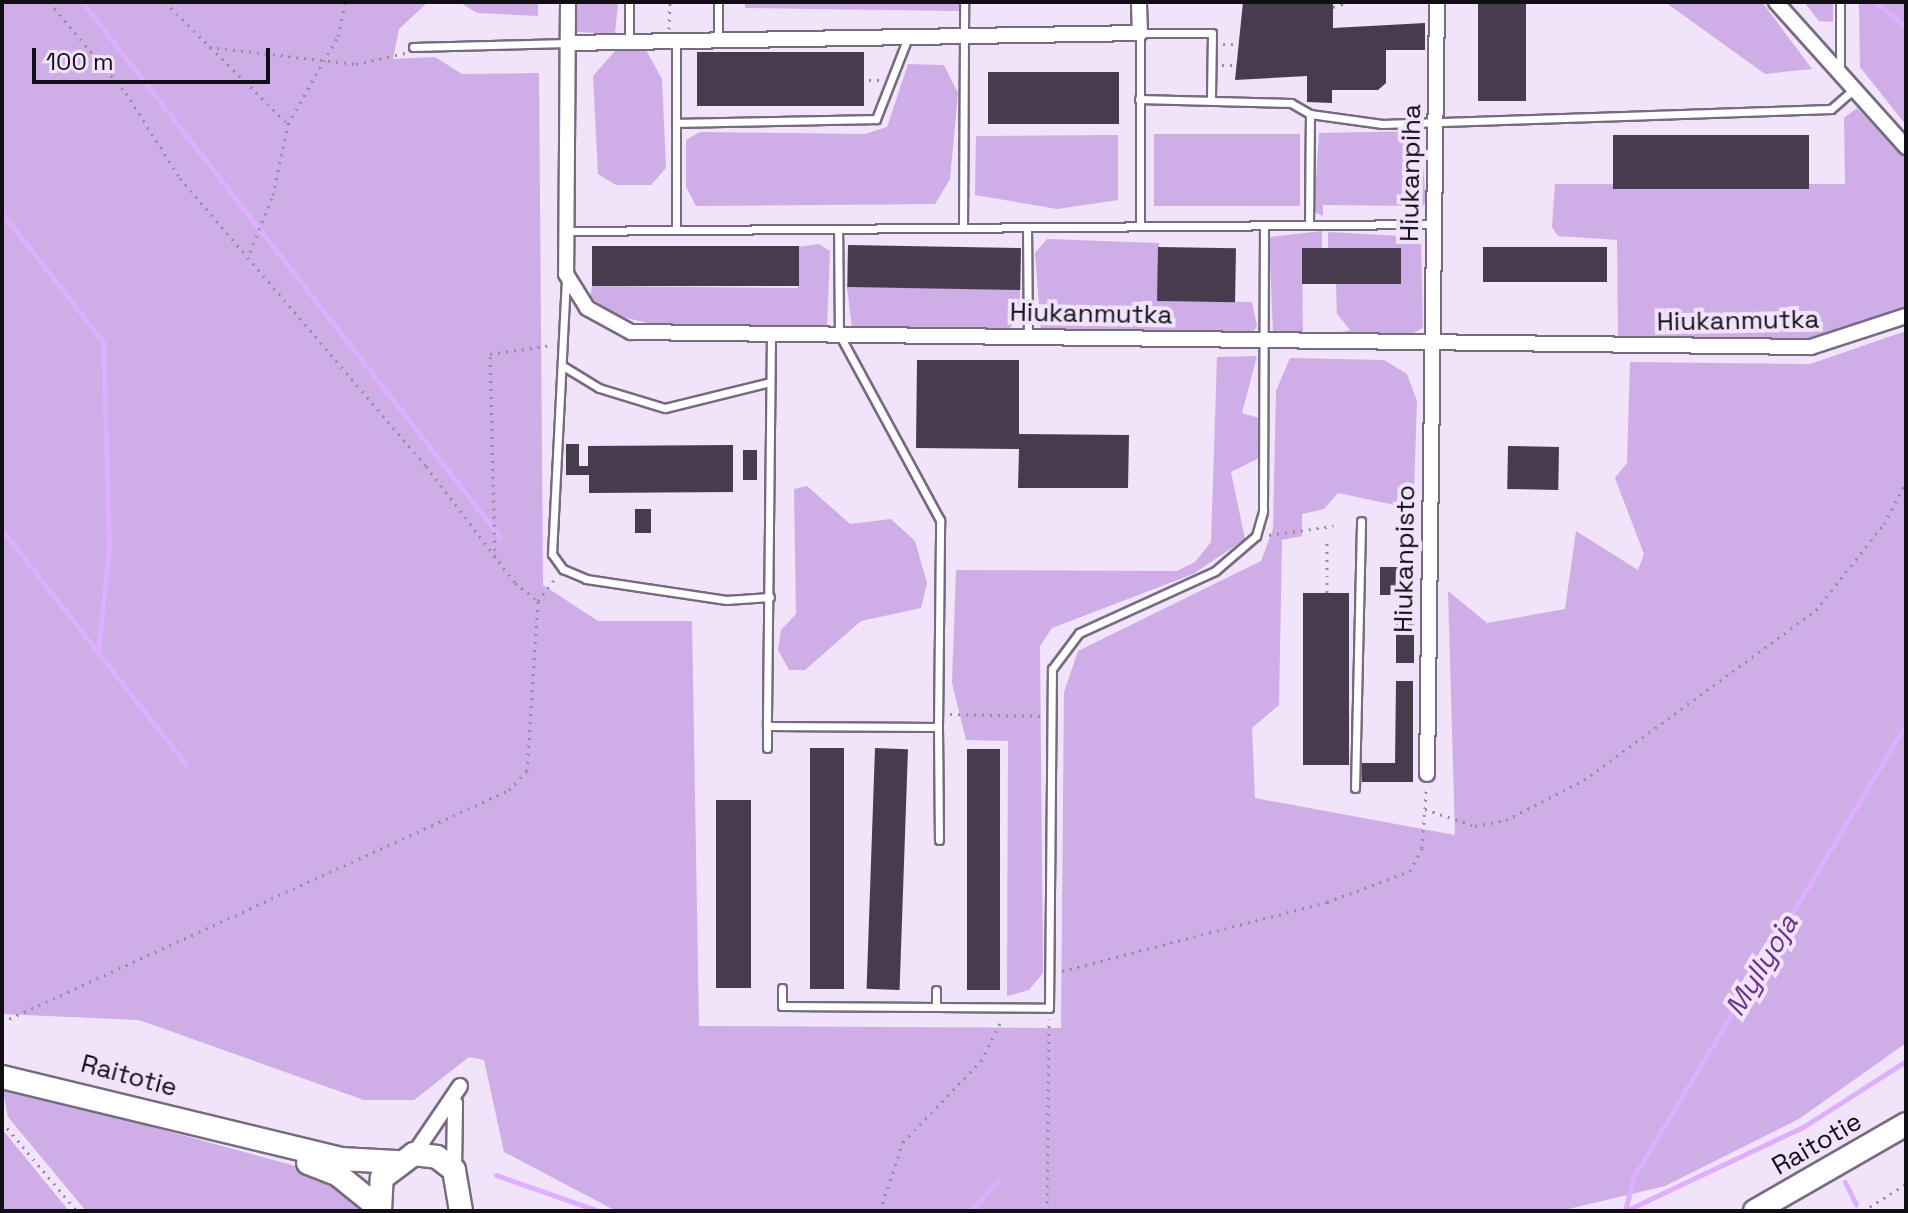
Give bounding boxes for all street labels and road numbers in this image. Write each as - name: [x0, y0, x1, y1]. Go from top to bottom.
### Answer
- street label: Hiukanpiha: [1394, 104, 1428, 242]
- street label: Hiukanmutka: [1009, 297, 1173, 331]
- street label: Hiukanmutka: [1656, 304, 1820, 338]
- street label: Hiukanpisto: [1388, 485, 1422, 633]
- street label: Raitotie: [77, 1048, 181, 1104]
- street label: Raitotie: [1767, 1106, 1867, 1182]

